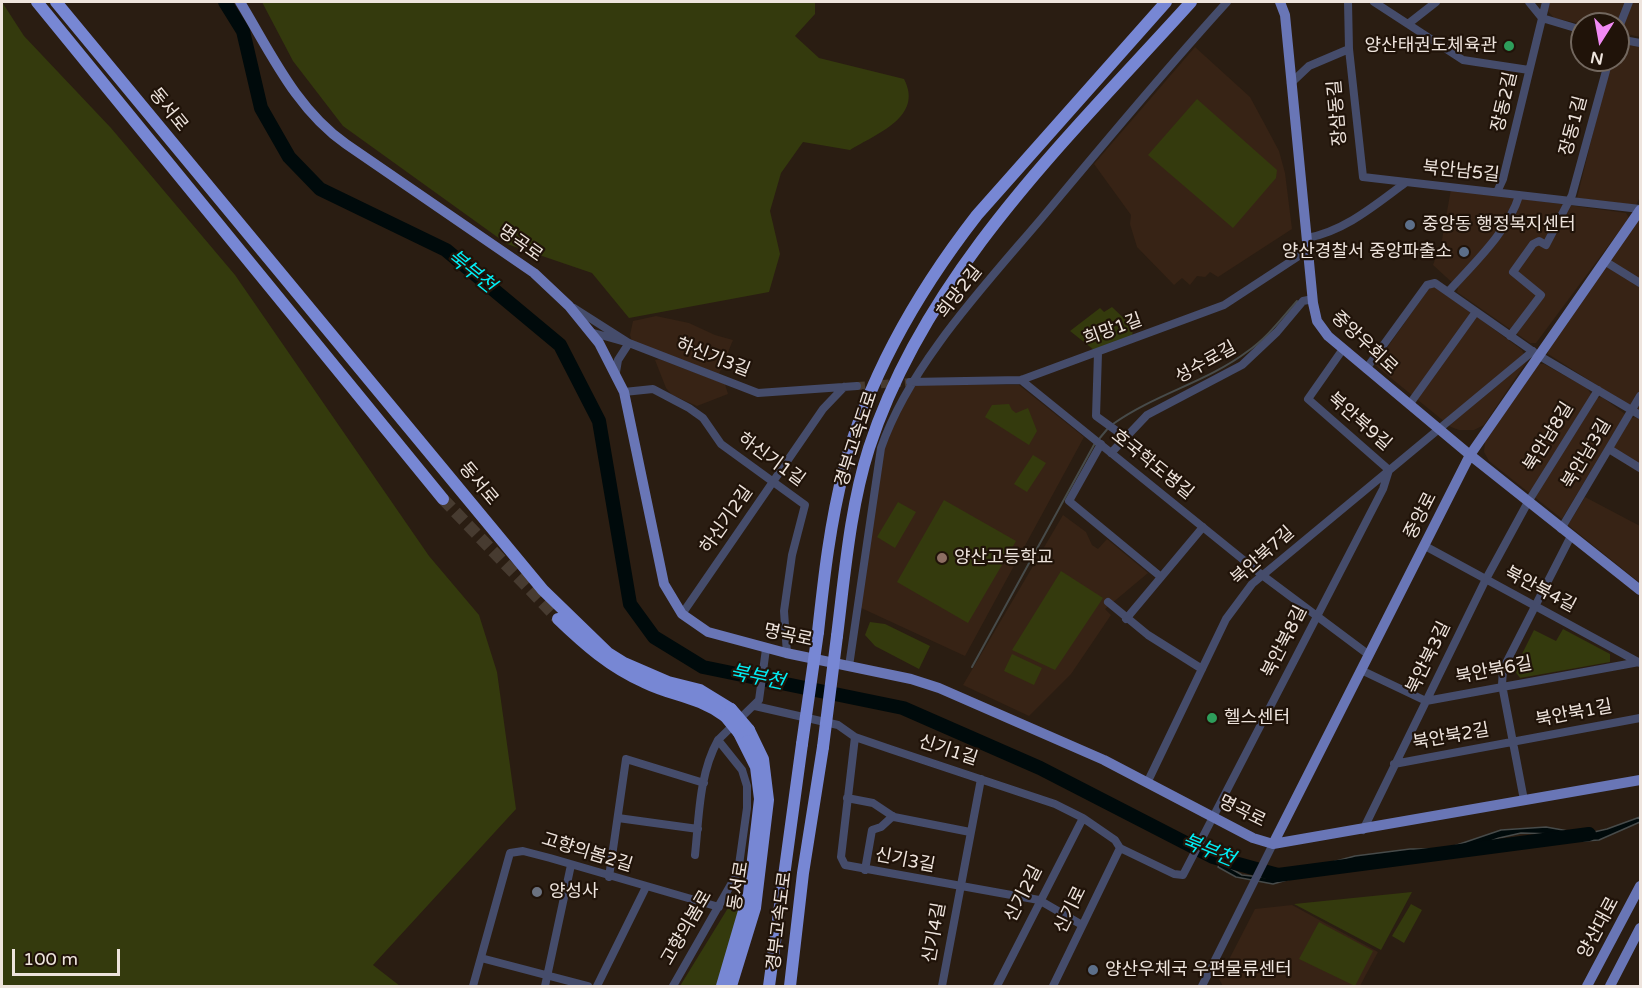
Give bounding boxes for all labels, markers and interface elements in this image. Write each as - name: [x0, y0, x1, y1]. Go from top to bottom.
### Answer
- north arrow: [1570, 12, 1630, 72]
- place label: 양산태권도체육관: [1365, 35, 1497, 57]
- marker: 양산태권도체육관: [1502, 39, 1516, 53]
- text: N: [1589, 47, 1605, 69]
- street label: 장동2길: [1488, 70, 1522, 134]
- street label: 장삼동길: [1324, 79, 1352, 147]
- street label: 동서로: [144, 84, 192, 136]
- street label: 장동1길: [1556, 94, 1592, 158]
- street label: 북안남5길: [1421, 157, 1501, 187]
- place label: 중앙동 행정복지센터: [1422, 214, 1576, 236]
- marker: 중앙동 행정복지센터: [1403, 218, 1417, 232]
- street label: 명곡로: [493, 221, 547, 267]
- place label: 양산경찰서 중앙파출소: [1282, 241, 1452, 263]
- water label: 북부천: [442, 245, 500, 299]
- marker: 양산경찰서 중앙파출소: [1457, 245, 1471, 259]
- street label: 희망2길: [933, 261, 987, 323]
- street label: 중앙우회로: [1326, 307, 1402, 379]
- street label: 희망1길: [1081, 309, 1145, 351]
- street label: 하신기3길: [673, 334, 753, 382]
- street label: 성수로길: [1172, 337, 1240, 389]
- street label: 경부고속도로: [831, 388, 883, 490]
- street label: 북안북9길: [1323, 388, 1395, 456]
- street label: 북안남8길: [1519, 398, 1579, 476]
- street label: 북안남3길: [1558, 415, 1616, 493]
- street label: 호국학도병길: [1107, 425, 1197, 505]
- street label: 하신기1길: [733, 428, 809, 492]
- street label: 동서로: [454, 458, 502, 510]
- street label: 하신기2길: [696, 482, 758, 558]
- street label: 중앙로: [1400, 489, 1442, 543]
- street label: 북안북7길: [1227, 522, 1299, 590]
- place label: 양산고등학교: [954, 547, 1053, 569]
- marker: 양산고등학교: [935, 551, 949, 565]
- street label: 북안북4길: [1501, 562, 1579, 618]
- street label: 북안북8길: [1258, 603, 1312, 681]
- street label: 북안북3길: [1402, 618, 1456, 698]
- street label: 명곡로: [761, 620, 815, 652]
- street label: 북안북6길: [1454, 653, 1534, 689]
- water label: 북부천: [728, 661, 786, 695]
- street label: 북안북1길: [1534, 696, 1614, 732]
- place label: 헬스센터: [1224, 707, 1290, 729]
- marker: 헬스센터: [1205, 711, 1219, 725]
- street label: 북안북2길: [1411, 720, 1491, 754]
- street label: 신기1길: [916, 731, 980, 771]
- street label: 명곡로: [1215, 791, 1269, 833]
- street label: 고향의봄2길: [539, 829, 635, 877]
- water label: 북부천: [1178, 830, 1238, 872]
- street label: 신기3길: [873, 845, 937, 877]
- street label: 동서로: [724, 860, 754, 912]
- street label: 신기2길: [1001, 862, 1047, 926]
- street label: 경부고속도로: [763, 870, 797, 972]
- place label: 양성사: [549, 881, 599, 903]
- street label: 신기로: [1050, 883, 1092, 937]
- marker: 양성사: [530, 885, 544, 899]
- street label: 고향의봄로: [657, 887, 717, 969]
- street label: 양산대로: [1574, 894, 1624, 962]
- street label: 신기4길: [919, 901, 951, 965]
- scale bar: [15, 937, 123, 975]
- text: 100 m: [23, 948, 78, 970]
- place label: 양산우체국 우편물류센터: [1105, 959, 1292, 981]
- marker: 양산우체국 우편물류센터: [1086, 963, 1100, 977]

